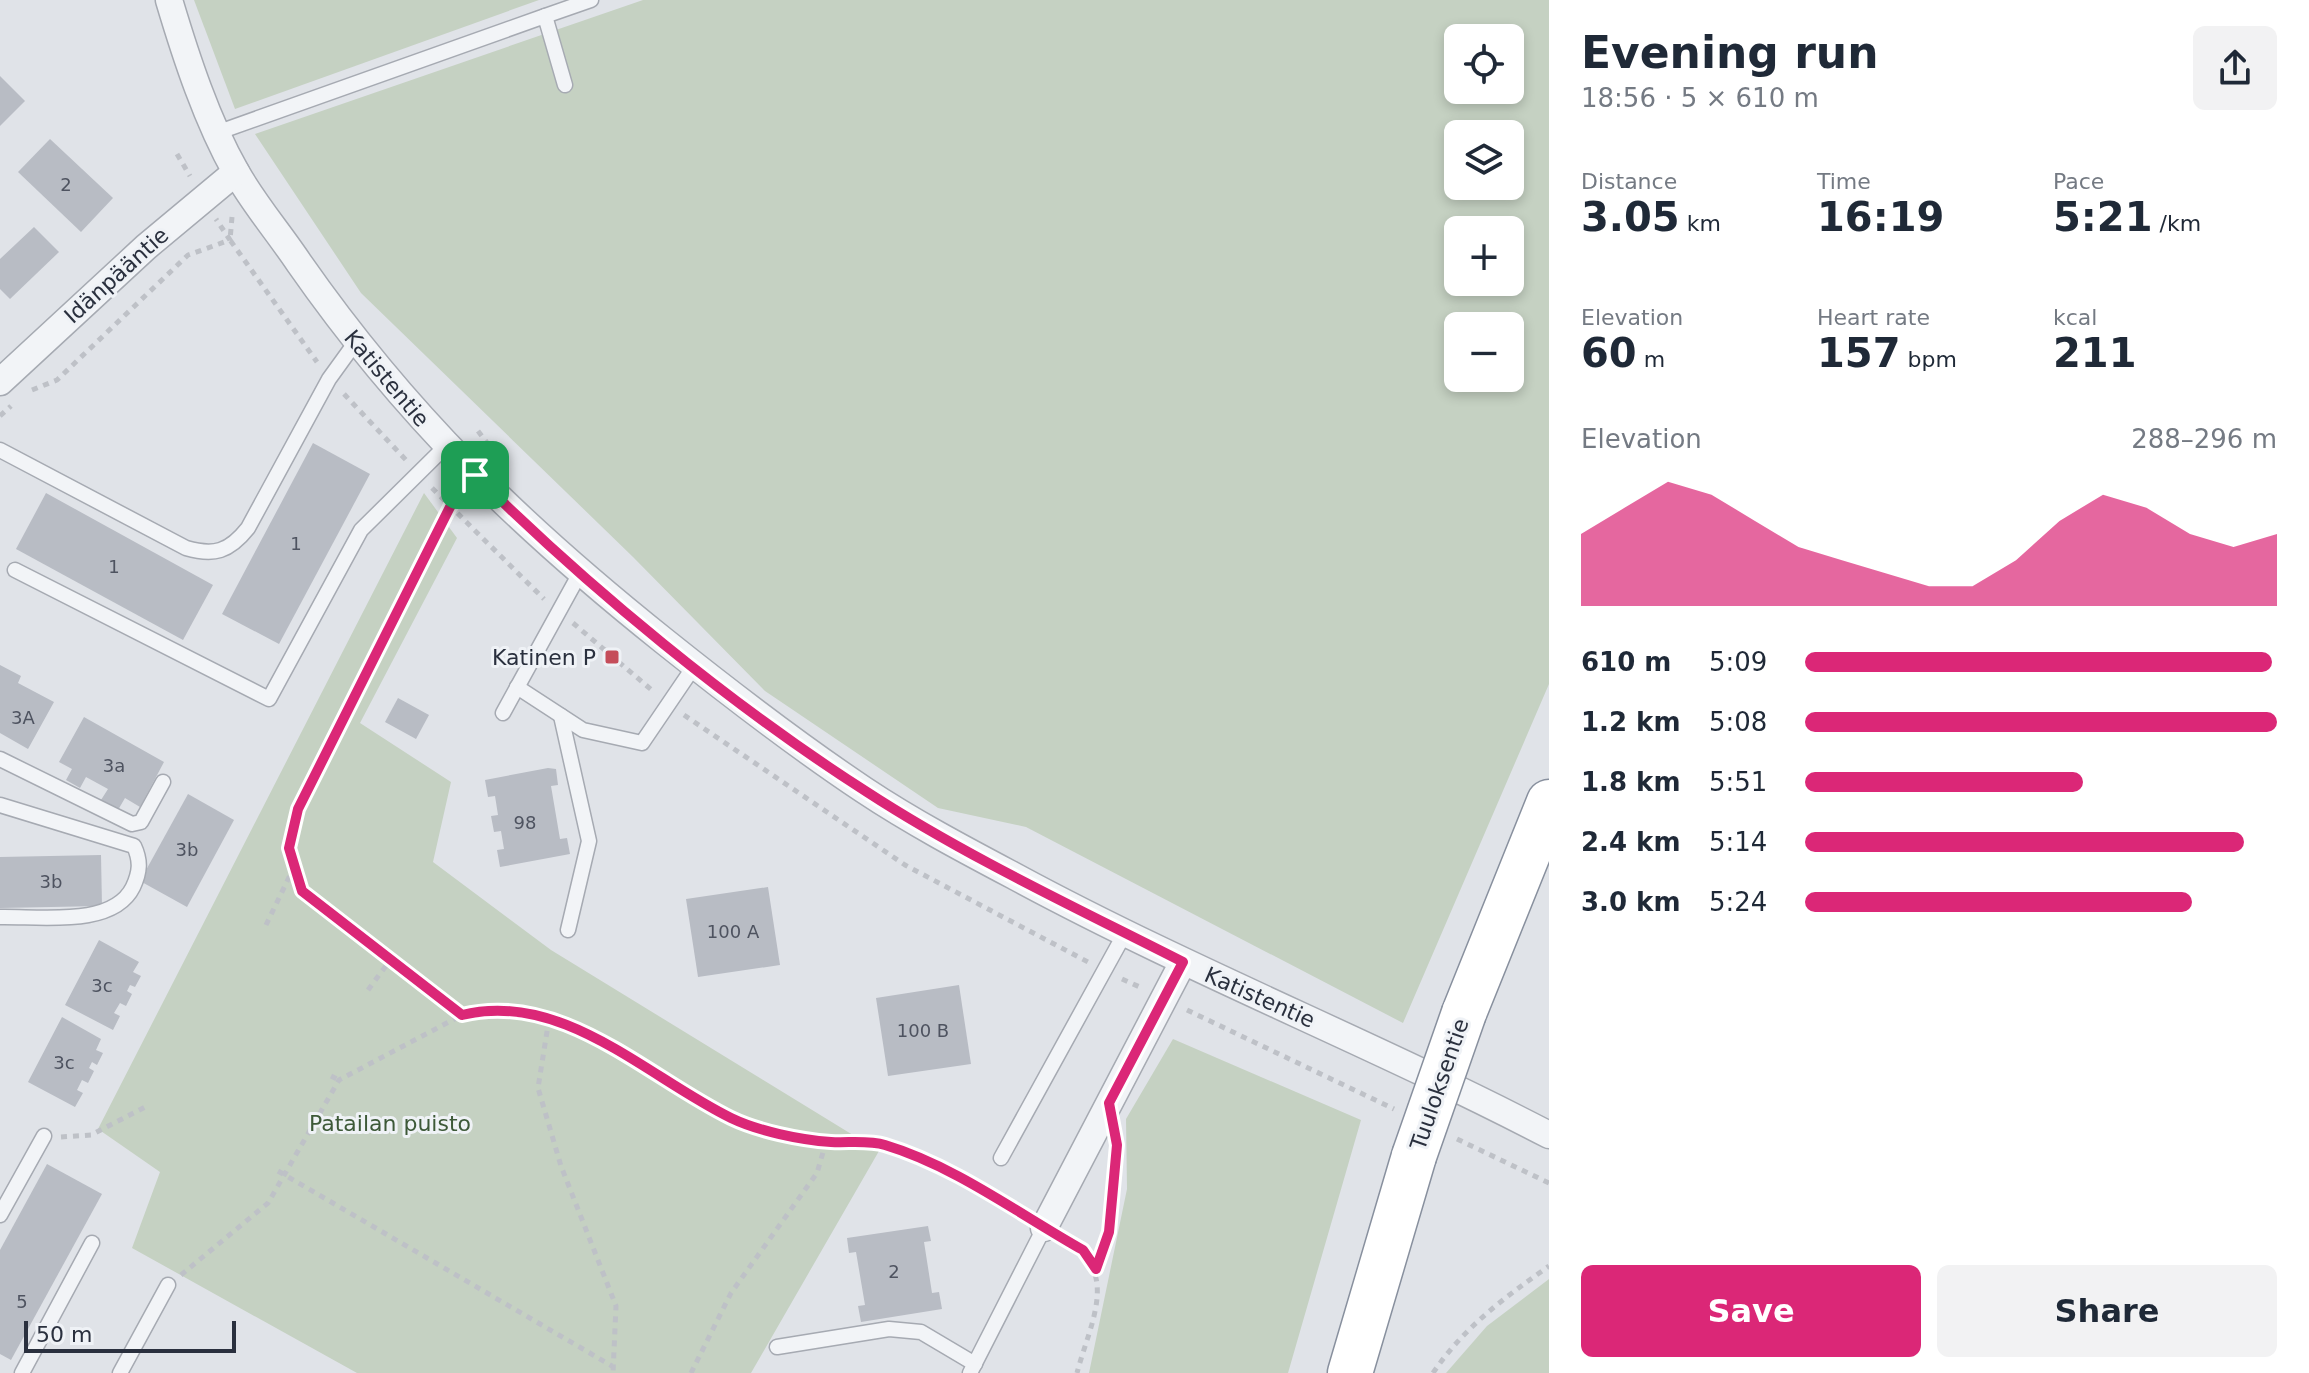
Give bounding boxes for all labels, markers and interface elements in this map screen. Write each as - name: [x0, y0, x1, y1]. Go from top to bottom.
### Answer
- map controls: [1444, 24, 1524, 392]
- button: locate: [1444, 24, 1524, 104]
- button: share: [2193, 26, 2277, 110]
- text: Evening run: [1581, 27, 1878, 78]
- text: 18:56 · 5 × 610 m: [1581, 83, 1819, 113]
- button: layers: [1444, 120, 1524, 200]
- text: Distance: [1581, 169, 1677, 194]
- text: Time: [1817, 169, 1871, 194]
- text: Pace: [2053, 169, 2104, 194]
- house number: 2: [60, 174, 72, 195]
- text: 3.05: [1581, 194, 1680, 240]
- text: 16:19: [1817, 194, 1944, 240]
- text: 5:21: [2053, 194, 2153, 240]
- text: km: [1680, 211, 1721, 236]
- text: /km: [2153, 211, 2201, 236]
- button: +: [1444, 216, 1524, 296]
- street label: Idänpääntie: [59, 222, 173, 328]
- text: Elevation: [1581, 305, 1683, 330]
- text: Heart rate: [1817, 305, 1930, 330]
- text: kcal: [2053, 305, 2097, 330]
- button: −: [1444, 312, 1524, 392]
- street label: Katistentie: [339, 325, 434, 432]
- text: 60: [1581, 330, 1637, 376]
- text: 157: [1817, 330, 1901, 376]
- text: 211: [2053, 330, 2137, 376]
- text: m: [1637, 347, 1665, 372]
- text: bpm: [1901, 347, 1957, 372]
- text: Elevation: [1581, 424, 1702, 454]
- text: 288–296 m: [2131, 424, 2277, 454]
- pin: [441, 441, 509, 509]
- icon: arrive: [453, 453, 497, 497]
- house number: 1: [290, 533, 302, 554]
- house number: 1: [108, 556, 120, 577]
- place label: Katinen P: [492, 645, 596, 670]
- text: 610 m: [1581, 647, 1671, 677]
- text: 5:09: [1709, 647, 1767, 677]
- marker: Katinen P: [603, 648, 621, 666]
- house number: 3A: [11, 707, 36, 728]
- text: 1.2 km: [1581, 707, 1681, 737]
- text: 5:08: [1709, 707, 1767, 737]
- house number: 3a: [103, 755, 125, 776]
- text: 1.8 km: [1581, 767, 1681, 797]
- text: 5:51: [1709, 767, 1767, 797]
- house number: 98: [514, 812, 536, 833]
- text: 2.4 km: [1581, 827, 1681, 857]
- text: 5:14: [1709, 827, 1767, 857]
- house number: 3b: [176, 839, 198, 860]
- house number: 3b: [40, 871, 62, 892]
- text: 3.0 km: [1581, 887, 1681, 917]
- text: 5:24: [1709, 887, 1767, 917]
- house number: 100 A: [707, 921, 760, 942]
- street label: Katistentie: [1201, 962, 1319, 1033]
- house number: 3c: [91, 975, 113, 996]
- street label: Tuuloksentie: [1405, 1015, 1474, 1154]
- house number: 100 B: [897, 1020, 949, 1041]
- house number: 3c: [53, 1052, 75, 1073]
- park label: Patailan puisto: [309, 1111, 471, 1136]
- house number: 2: [888, 1261, 900, 1282]
- button: Save: [1581, 1265, 1921, 1357]
- button: Share: [1937, 1265, 2277, 1357]
- house number: 5: [16, 1291, 28, 1312]
- scale bar: [24, 1317, 236, 1353]
- text: 50 m: [36, 1322, 92, 1347]

